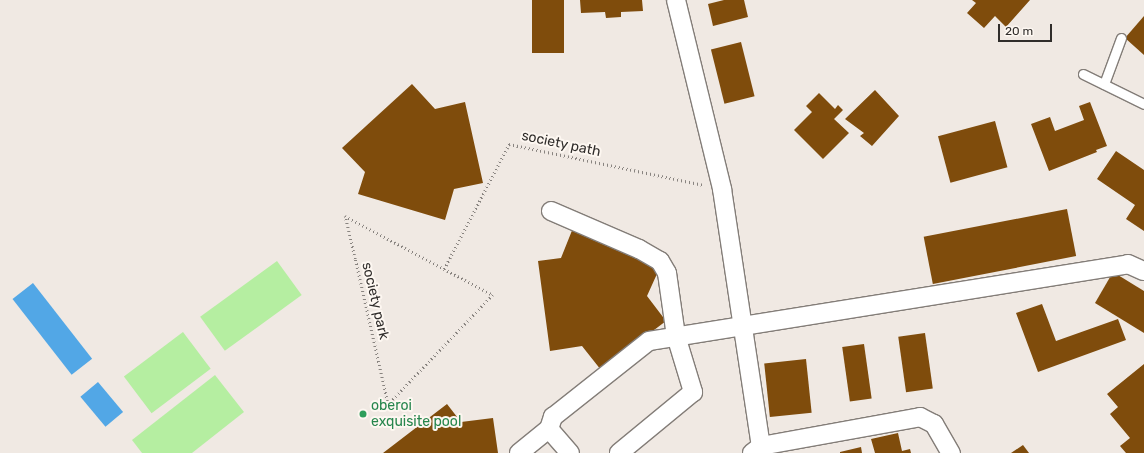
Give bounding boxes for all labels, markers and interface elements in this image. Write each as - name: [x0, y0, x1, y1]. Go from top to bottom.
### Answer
- scale bar: [1000, 16, 1054, 42]
- text: 20 m: [1005, 24, 1033, 38]
- street label: society path: [520, 127, 602, 161]
- street label: society park: [358, 260, 392, 342]
- place label: oberoi exquisite pool: [371, 398, 461, 430]
- marker: oberoi exquisite pool: [358, 409, 368, 419]

